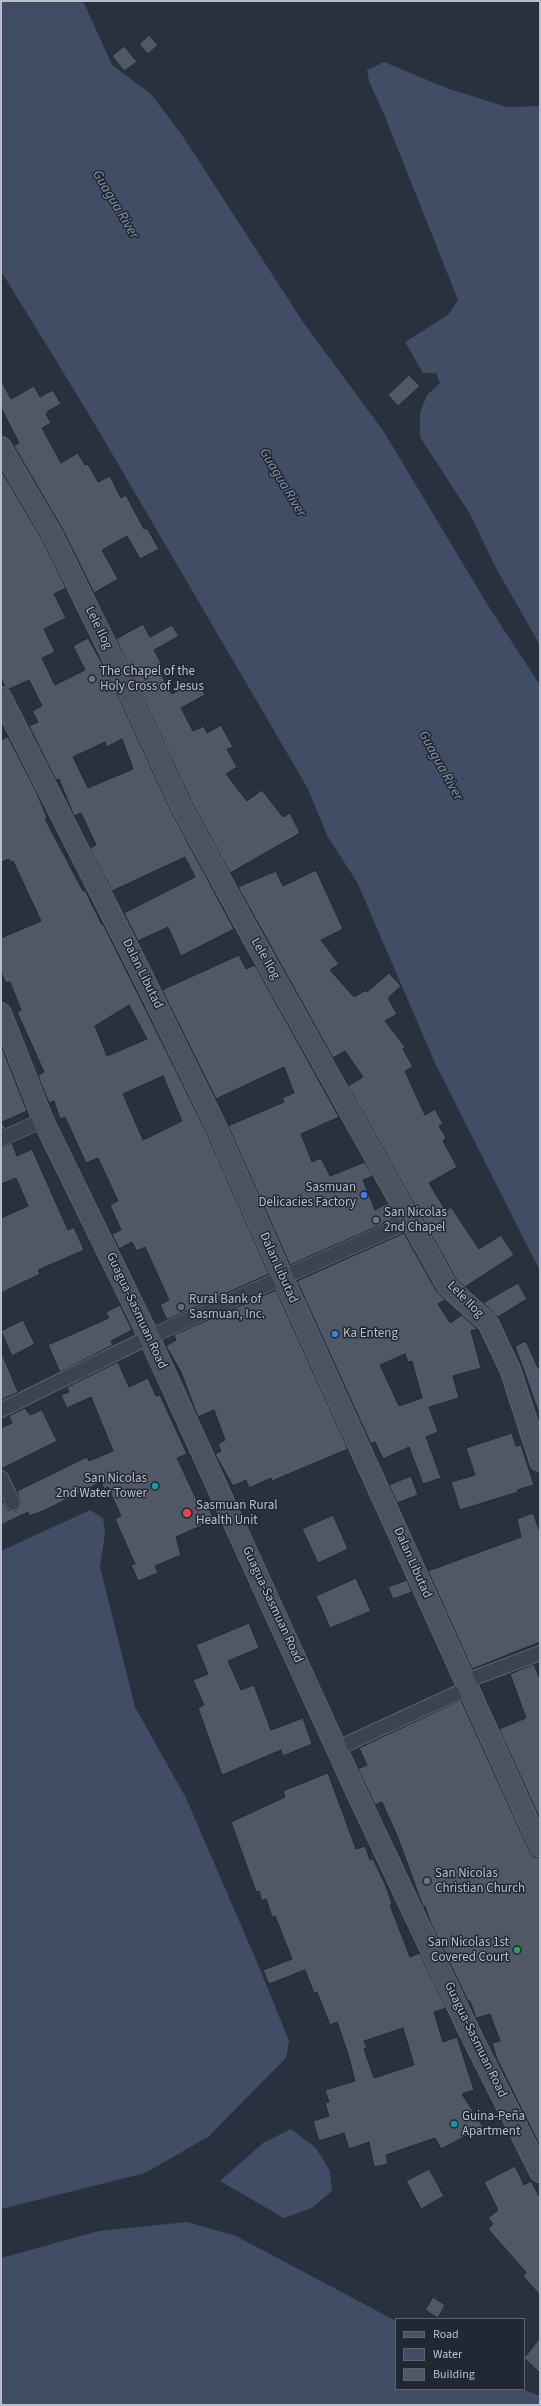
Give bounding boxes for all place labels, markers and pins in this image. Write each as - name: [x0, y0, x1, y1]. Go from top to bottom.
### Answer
- place label: The Chapel of the Holy Cross of Jesus: [100, 664, 204, 695]
- marker: The Chapel of the Holy Cross of Jesus: [87, 674, 97, 684]
- place label: Sasmuan Delicacies Factory: [259, 1180, 356, 1211]
- marker: Sasmuan Delicacies Factory: [359, 1190, 369, 1200]
- place label: San Nicolas 2nd Chapel: [384, 1205, 447, 1236]
- marker: San Nicolas 2nd Chapel: [371, 1215, 381, 1225]
- place label: Rural Bank of Sasmuan, Inc.: [189, 1292, 265, 1323]
- marker: Rural Bank of Sasmuan, Inc.: [176, 1302, 186, 1312]
- place label: Ka Enteng: [343, 1326, 398, 1342]
- marker: Ka Enteng: [330, 1329, 340, 1339]
- place label: San Nicolas 2nd Water Tower: [56, 1471, 147, 1502]
- marker: San Nicolas 2nd Water Tower: [150, 1481, 160, 1491]
- place label: Sasmuan Rural Health Unit: [196, 1498, 278, 1529]
- marker: Sasmuan Rural Health Unit: [181, 1507, 193, 1519]
- place label: San Nicolas Christian Church: [435, 1866, 525, 1897]
- marker: San Nicolas Christian Church: [422, 1876, 432, 1886]
- place label: San Nicolas 1st Covered Court: [428, 1935, 509, 1966]
- marker: San Nicolas 1st Covered Court: [512, 1945, 522, 1955]
- place label: Guina-Peña Apartment: [462, 2109, 525, 2140]
- marker: Guina-Peña Apartment: [449, 2119, 459, 2129]

